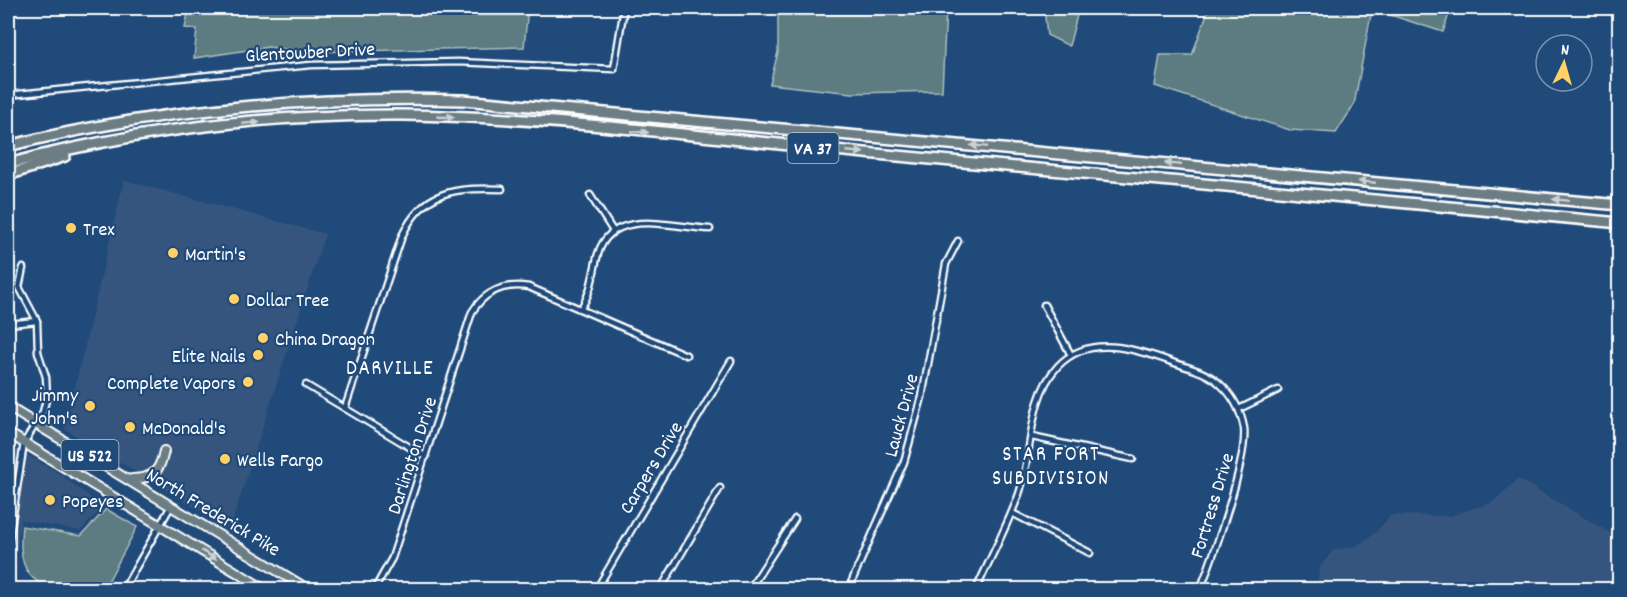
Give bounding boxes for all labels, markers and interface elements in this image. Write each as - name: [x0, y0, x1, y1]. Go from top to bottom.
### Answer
- north arrow: [1534, 33, 1594, 93]
- street label: Glentowber Drive: [244, 37, 376, 71]
- text: N: [1560, 39, 1570, 62]
- one-way arrow: [436, 112, 455, 121]
- one-way arrow: [242, 118, 261, 127]
- one-way arrow: [631, 127, 650, 136]
- road number: VA 37: [788, 133, 838, 163]
- one-way arrow: [969, 141, 988, 151]
- one-way arrow: [846, 147, 865, 157]
- one-way arrow: [1163, 159, 1182, 169]
- one-way arrow: [1358, 177, 1377, 186]
- one-way arrow: [1552, 195, 1571, 205]
- place label: Trex: [83, 217, 115, 245]
- marker: Trex: [64, 221, 78, 235]
- place label: Martin's: [185, 242, 246, 270]
- marker: Martin's: [166, 246, 180, 260]
- place label: Dollar Tree: [246, 288, 329, 316]
- marker: Dollar Tree: [227, 292, 241, 306]
- place label: China Dragon: [275, 327, 375, 355]
- marker: China Dragon: [256, 331, 270, 345]
- place label: Elite Nails: [172, 344, 246, 372]
- marker: Elite Nails: [251, 348, 265, 362]
- district label: DARVILLE: [346, 355, 434, 385]
- place label: Complete Vapors: [107, 371, 236, 399]
- street label: Lauck Drive: [878, 371, 928, 461]
- marker: Complete Vapors: [241, 375, 255, 389]
- place label: Jimmy John's: [31, 383, 79, 434]
- street label: Darlington Drive: [382, 393, 446, 518]
- marker: Jimmy John's: [83, 399, 97, 413]
- place label: McDonald's: [142, 416, 226, 444]
- street label: Carpers Drive: [614, 417, 691, 520]
- marker: McDonald's: [123, 420, 137, 434]
- road number: US 522: [62, 440, 118, 470]
- district label: STAR FORT SUBDIVISION: [992, 441, 1110, 495]
- place label: Wells Fargo: [237, 448, 323, 476]
- street label: Fortress Drive: [1185, 450, 1243, 562]
- marker: Wells Fargo: [218, 452, 232, 466]
- street label: North Frederick Pike: [140, 462, 285, 565]
- place label: Popeyes: [62, 489, 123, 517]
- marker: Popeyes: [43, 493, 57, 507]
- one-way arrow: [201, 550, 218, 560]

